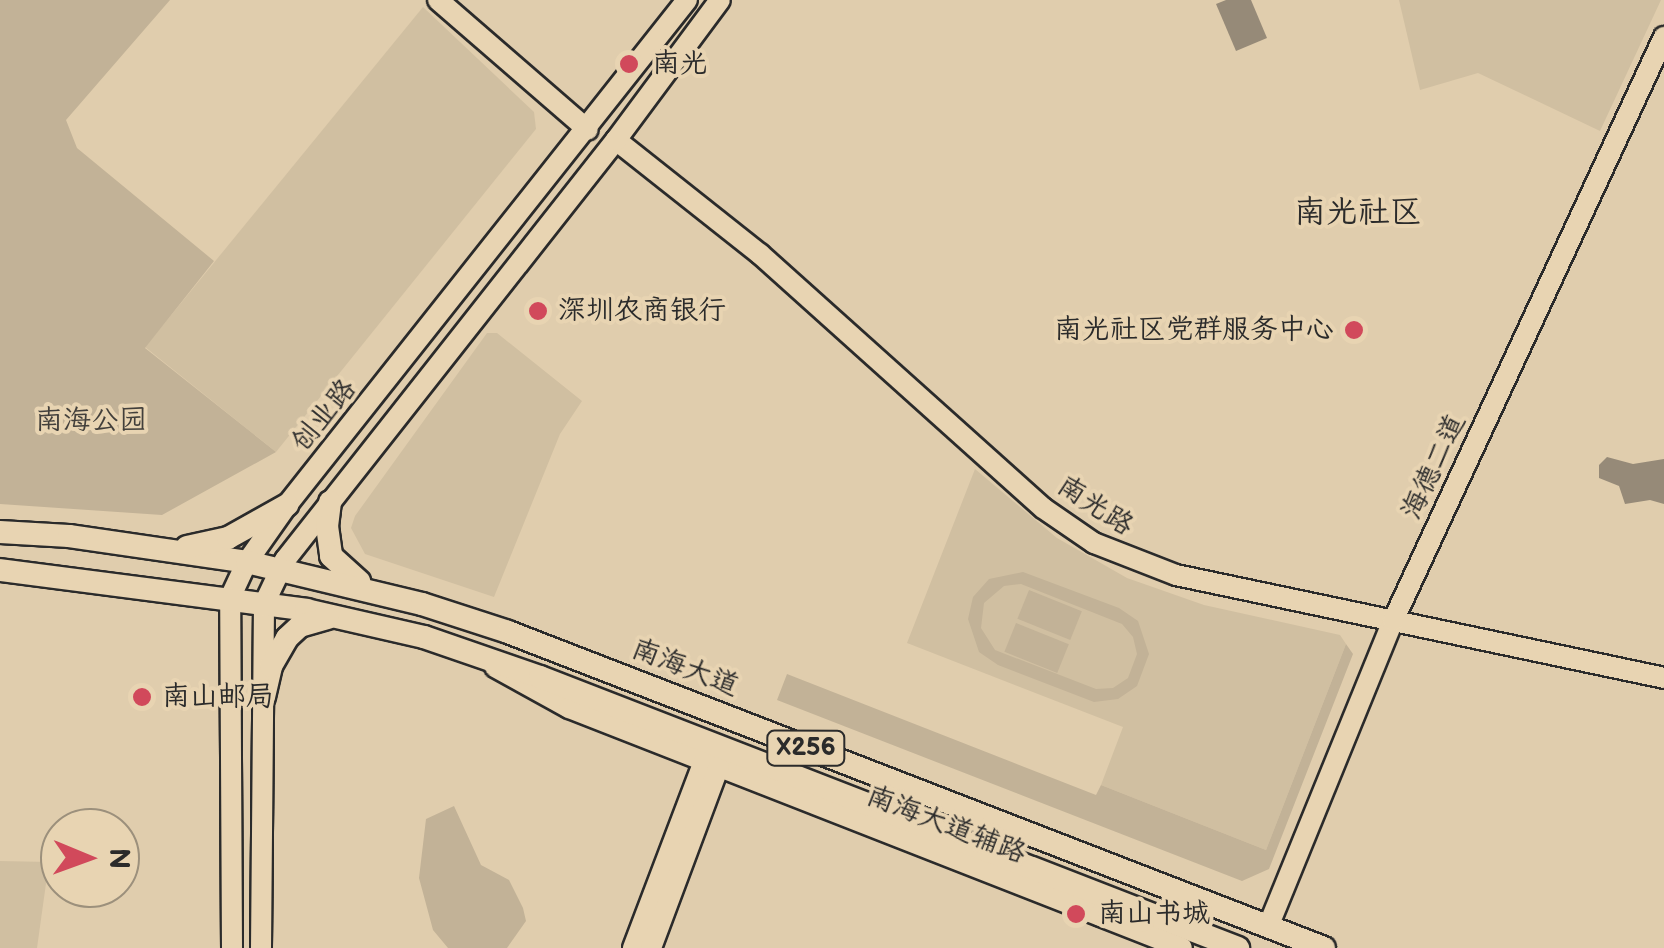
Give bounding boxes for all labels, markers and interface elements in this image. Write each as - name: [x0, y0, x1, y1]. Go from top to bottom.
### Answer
- place label: 南光: [652, 47, 708, 81]
- marker: 南光: [616, 51, 642, 77]
- district label: 南光社区: [1294, 194, 1422, 232]
- place label: 深圳农商银行: [558, 294, 726, 328]
- marker: 深圳农商银行: [527, 300, 549, 322]
- place label: 南光社区党群服务中心: [1054, 313, 1334, 347]
- marker: 南光社区党群服务中心: [1343, 319, 1365, 341]
- street label: 创业路: [285, 373, 363, 459]
- park label: 南海公园: [35, 404, 147, 438]
- street label: 海德二道: [1395, 409, 1473, 525]
- street label: 南光路: [1051, 469, 1139, 543]
- street label: 南海大道: [627, 632, 743, 704]
- place label: 南山邮局: [162, 680, 274, 714]
- marker: 南山邮局: [131, 686, 153, 708]
- road number: X256: [766, 728, 846, 768]
- street label: 南海大道辅路: [862, 779, 1030, 871]
- north arrow: [40, 808, 140, 908]
- text: N: [102, 848, 135, 869]
- place label: 南山书城: [1098, 897, 1210, 931]
- marker: 南山书城: [1063, 901, 1089, 927]

